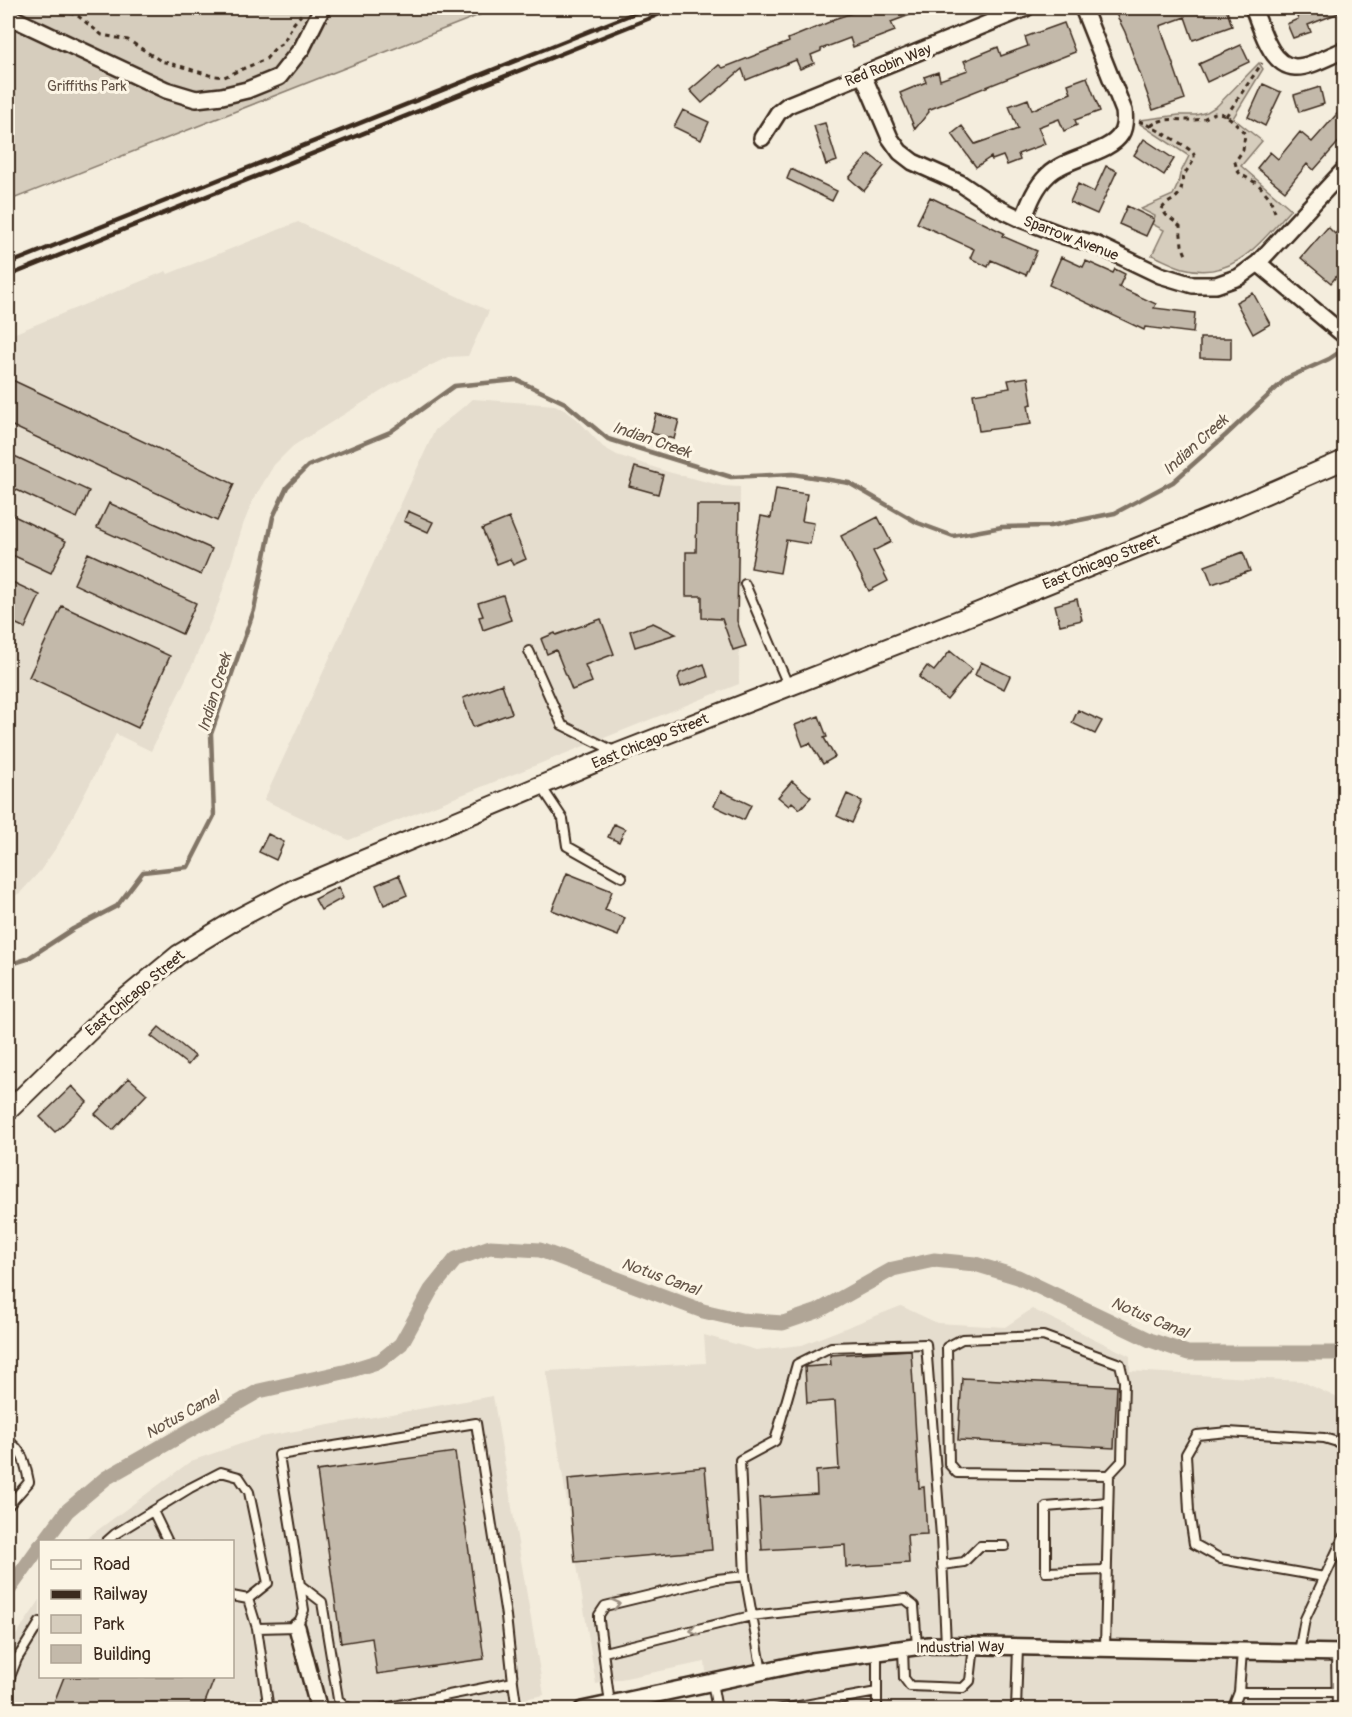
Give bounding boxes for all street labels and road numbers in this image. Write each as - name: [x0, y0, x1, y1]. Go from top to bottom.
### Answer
- street label: Red Robin Way: [842, 39, 935, 91]
- street label: Sparrow Avenue: [1020, 212, 1122, 266]
- street label: East Chicago Street: [1040, 530, 1163, 595]
- street label: East Chicago Street: [589, 709, 712, 774]
- street label: East Chicago Street: [82, 946, 190, 1041]
- street label: Industrial Way: [916, 1637, 1005, 1658]

